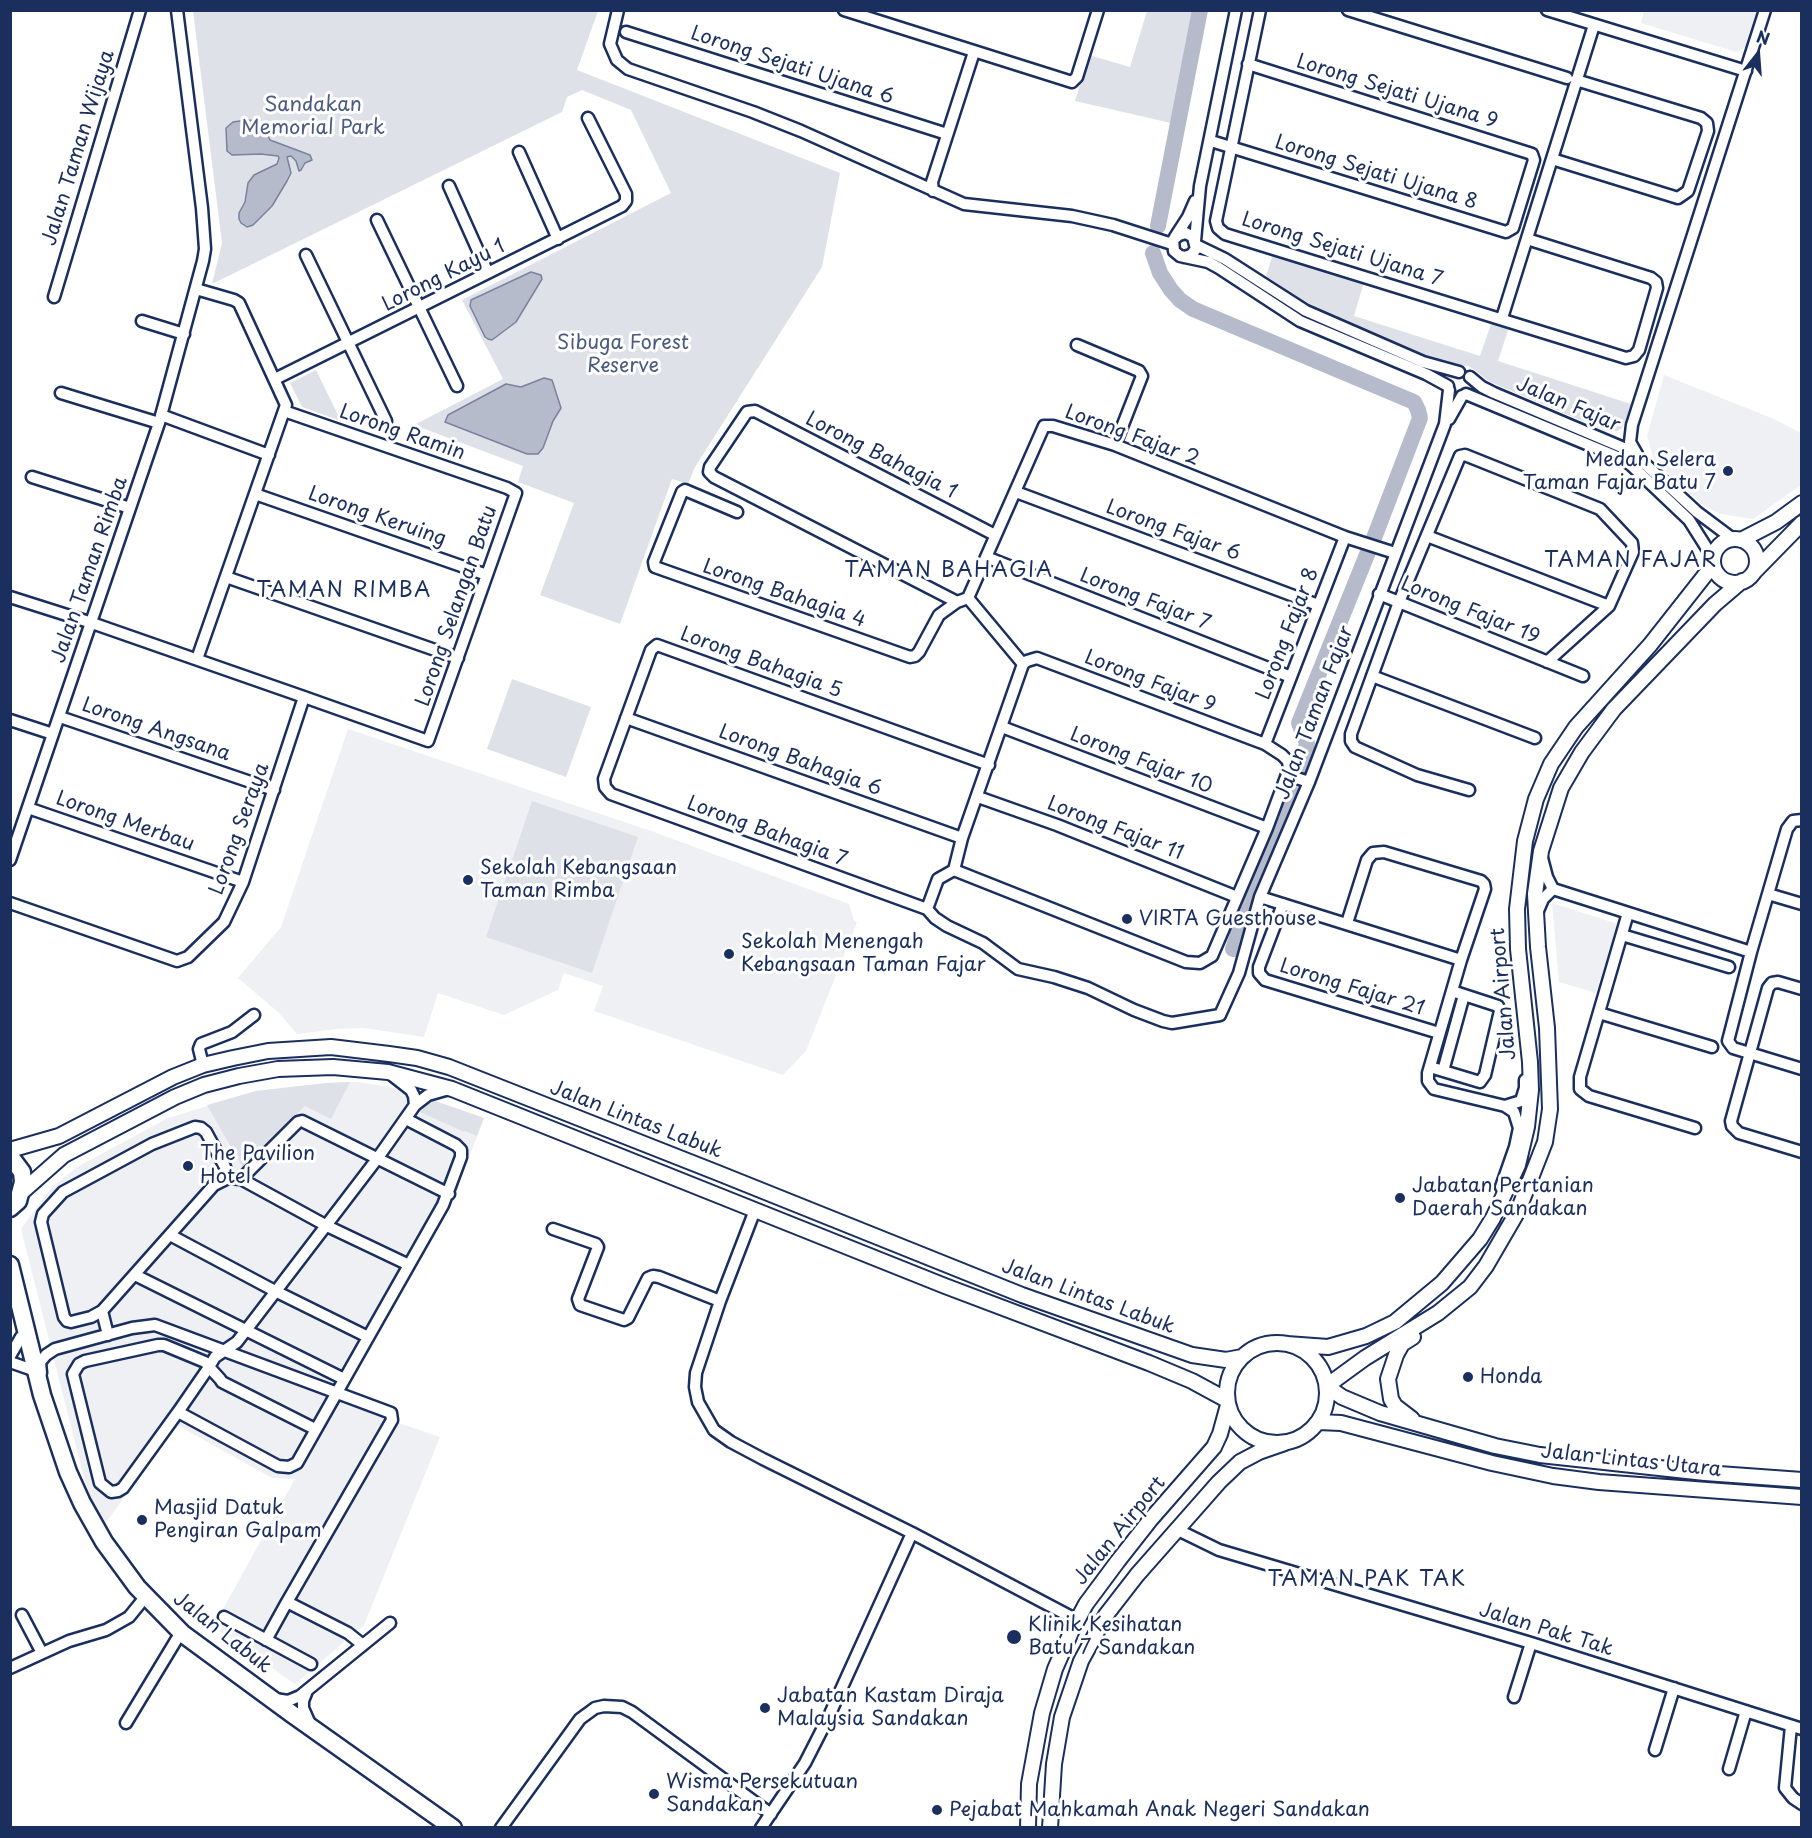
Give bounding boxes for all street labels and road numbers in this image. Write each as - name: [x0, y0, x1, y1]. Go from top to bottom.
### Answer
- street label: Lorong Sejati Ujana 6: [688, 22, 896, 110]
- street label: Jalan Taman Wijaya: [38, 47, 120, 249]
- street label: Lorong Sejati Ujana 9: [1293, 50, 1501, 134]
- street label: Lorong Sejati Ujana 8: [1272, 131, 1480, 215]
- street label: Lorong Sejati Ujana 7: [1239, 208, 1445, 292]
- street label: Lorong Kayu 1: [378, 235, 510, 317]
- street label: Jalan Fajar: [1512, 372, 1624, 438]
- street label: Lorong Ramin: [336, 400, 468, 466]
- street label: Lorong Fajar 2: [1062, 401, 1202, 471]
- street label: Lorong Bahagia 1: [801, 408, 961, 504]
- street label: Jalan Taman Rimba: [47, 474, 133, 666]
- street label: Lorong Keruing: [305, 482, 449, 552]
- street label: Lorong Fajar 6: [1103, 496, 1243, 566]
- street label: Lorong Selangan Batu: [411, 502, 503, 710]
- street label: Lorong Bahagia 4: [699, 555, 869, 633]
- street label: Lorong Fajar 7: [1076, 564, 1214, 636]
- street label: Lorong Fajar 8: [1252, 565, 1324, 703]
- street label: Lorong Fajar 19: [1397, 572, 1543, 650]
- street label: Lorong Bahagia 5: [677, 623, 845, 703]
- street label: Jalan Taman Fajar: [1271, 623, 1359, 803]
- street label: Lorong Fajar 9: [1081, 646, 1219, 718]
- street label: Lorong Angsana: [79, 693, 233, 767]
- street label: Lorong Bahagia 6: [715, 720, 885, 802]
- street label: Lorong Fajar 10: [1066, 723, 1216, 799]
- street label: Lorong Seraya: [205, 760, 275, 898]
- street label: Lorong Merbau: [53, 787, 197, 857]
- street label: Lorong Bahagia 7: [684, 792, 850, 872]
- street label: Lorong Fajar 11: [1044, 792, 1186, 866]
- street label: Jalan Airport: [1486, 927, 1522, 1061]
- street label: Lorong Fajar 21: [1277, 955, 1427, 1021]
- street label: Jalan Lintas Labuk: [547, 1076, 725, 1164]
- street label: Jalan Lintas Labuk: [998, 1255, 1178, 1339]
- street label: Jalan Lintas Utara: [1540, 1440, 1722, 1482]
- street label: Jalan Airport: [1069, 1472, 1171, 1590]
- street label: Jalan Labuk: [168, 1587, 276, 1679]
- street label: Jalan Pak Tak: [1476, 1598, 1616, 1662]

